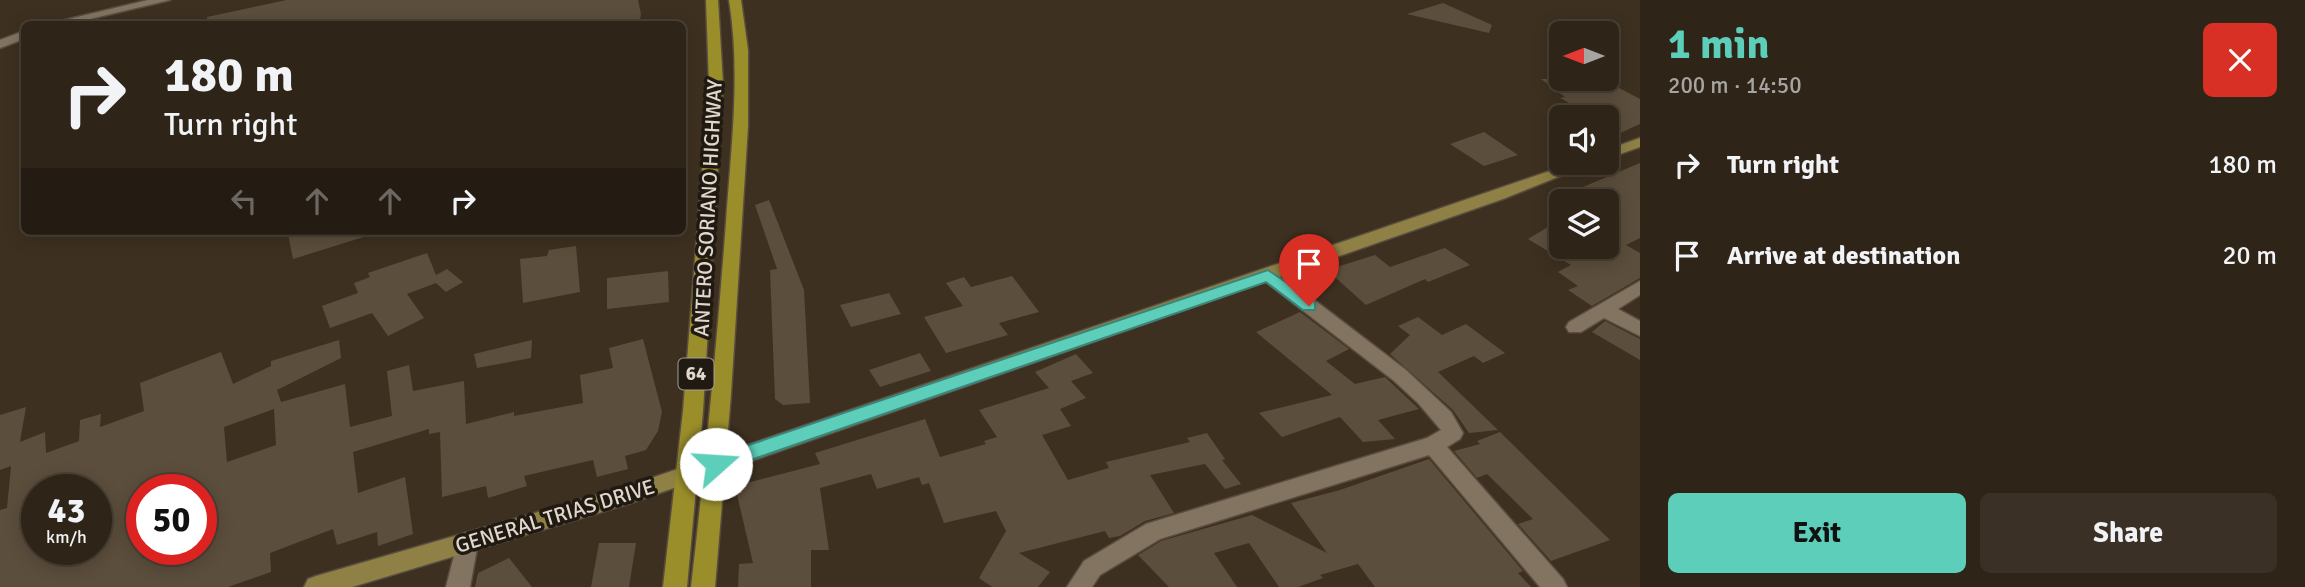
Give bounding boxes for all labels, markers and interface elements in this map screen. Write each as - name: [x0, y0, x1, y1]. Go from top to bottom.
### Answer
- text: 1 min: [1668, 19, 1769, 70]
- north arrow: [1549, 21, 1619, 91]
- map controls: [1549, 21, 1619, 259]
- button: close: [2203, 23, 2277, 97]
- text: 180 m: [164, 45, 294, 105]
- icon: right: [49, 49, 140, 140]
- text: 200 m · 14:50: [1668, 71, 1802, 100]
- street label: ANTERO SORIANO HIGHWAY: [688, 78, 728, 337]
- text: Turn right: [164, 105, 297, 144]
- button: sound: [1549, 105, 1619, 175]
- icon: right: [1668, 146, 1706, 184]
- text: Turn right: [1727, 149, 1839, 181]
- text: 180 m: [2208, 149, 2277, 181]
- icon: left: [225, 182, 263, 220]
- icon: ahead: [298, 182, 336, 220]
- icon: ahead: [371, 182, 409, 220]
- icon: right: [444, 182, 482, 220]
- button: layers: [1549, 189, 1619, 259]
- pin: [1279, 234, 1339, 306]
- icon: arrive: [1668, 237, 1706, 275]
- text: Arrive at destination: [1727, 240, 1960, 272]
- text: 20 m: [2222, 240, 2277, 272]
- icon: arrive: [1290, 245, 1328, 283]
- road number: 64: [678, 358, 714, 390]
- position arrow: [679, 427, 753, 501]
- street label: GENERAL TRIAS DRIVE: [452, 473, 658, 559]
- speed limit sign: 50: [126, 474, 217, 565]
- text: 43: [48, 489, 85, 532]
- button: Exit: [1668, 493, 1966, 573]
- button: Share: [1980, 493, 2277, 573]
- text: km/h: [46, 526, 87, 548]

